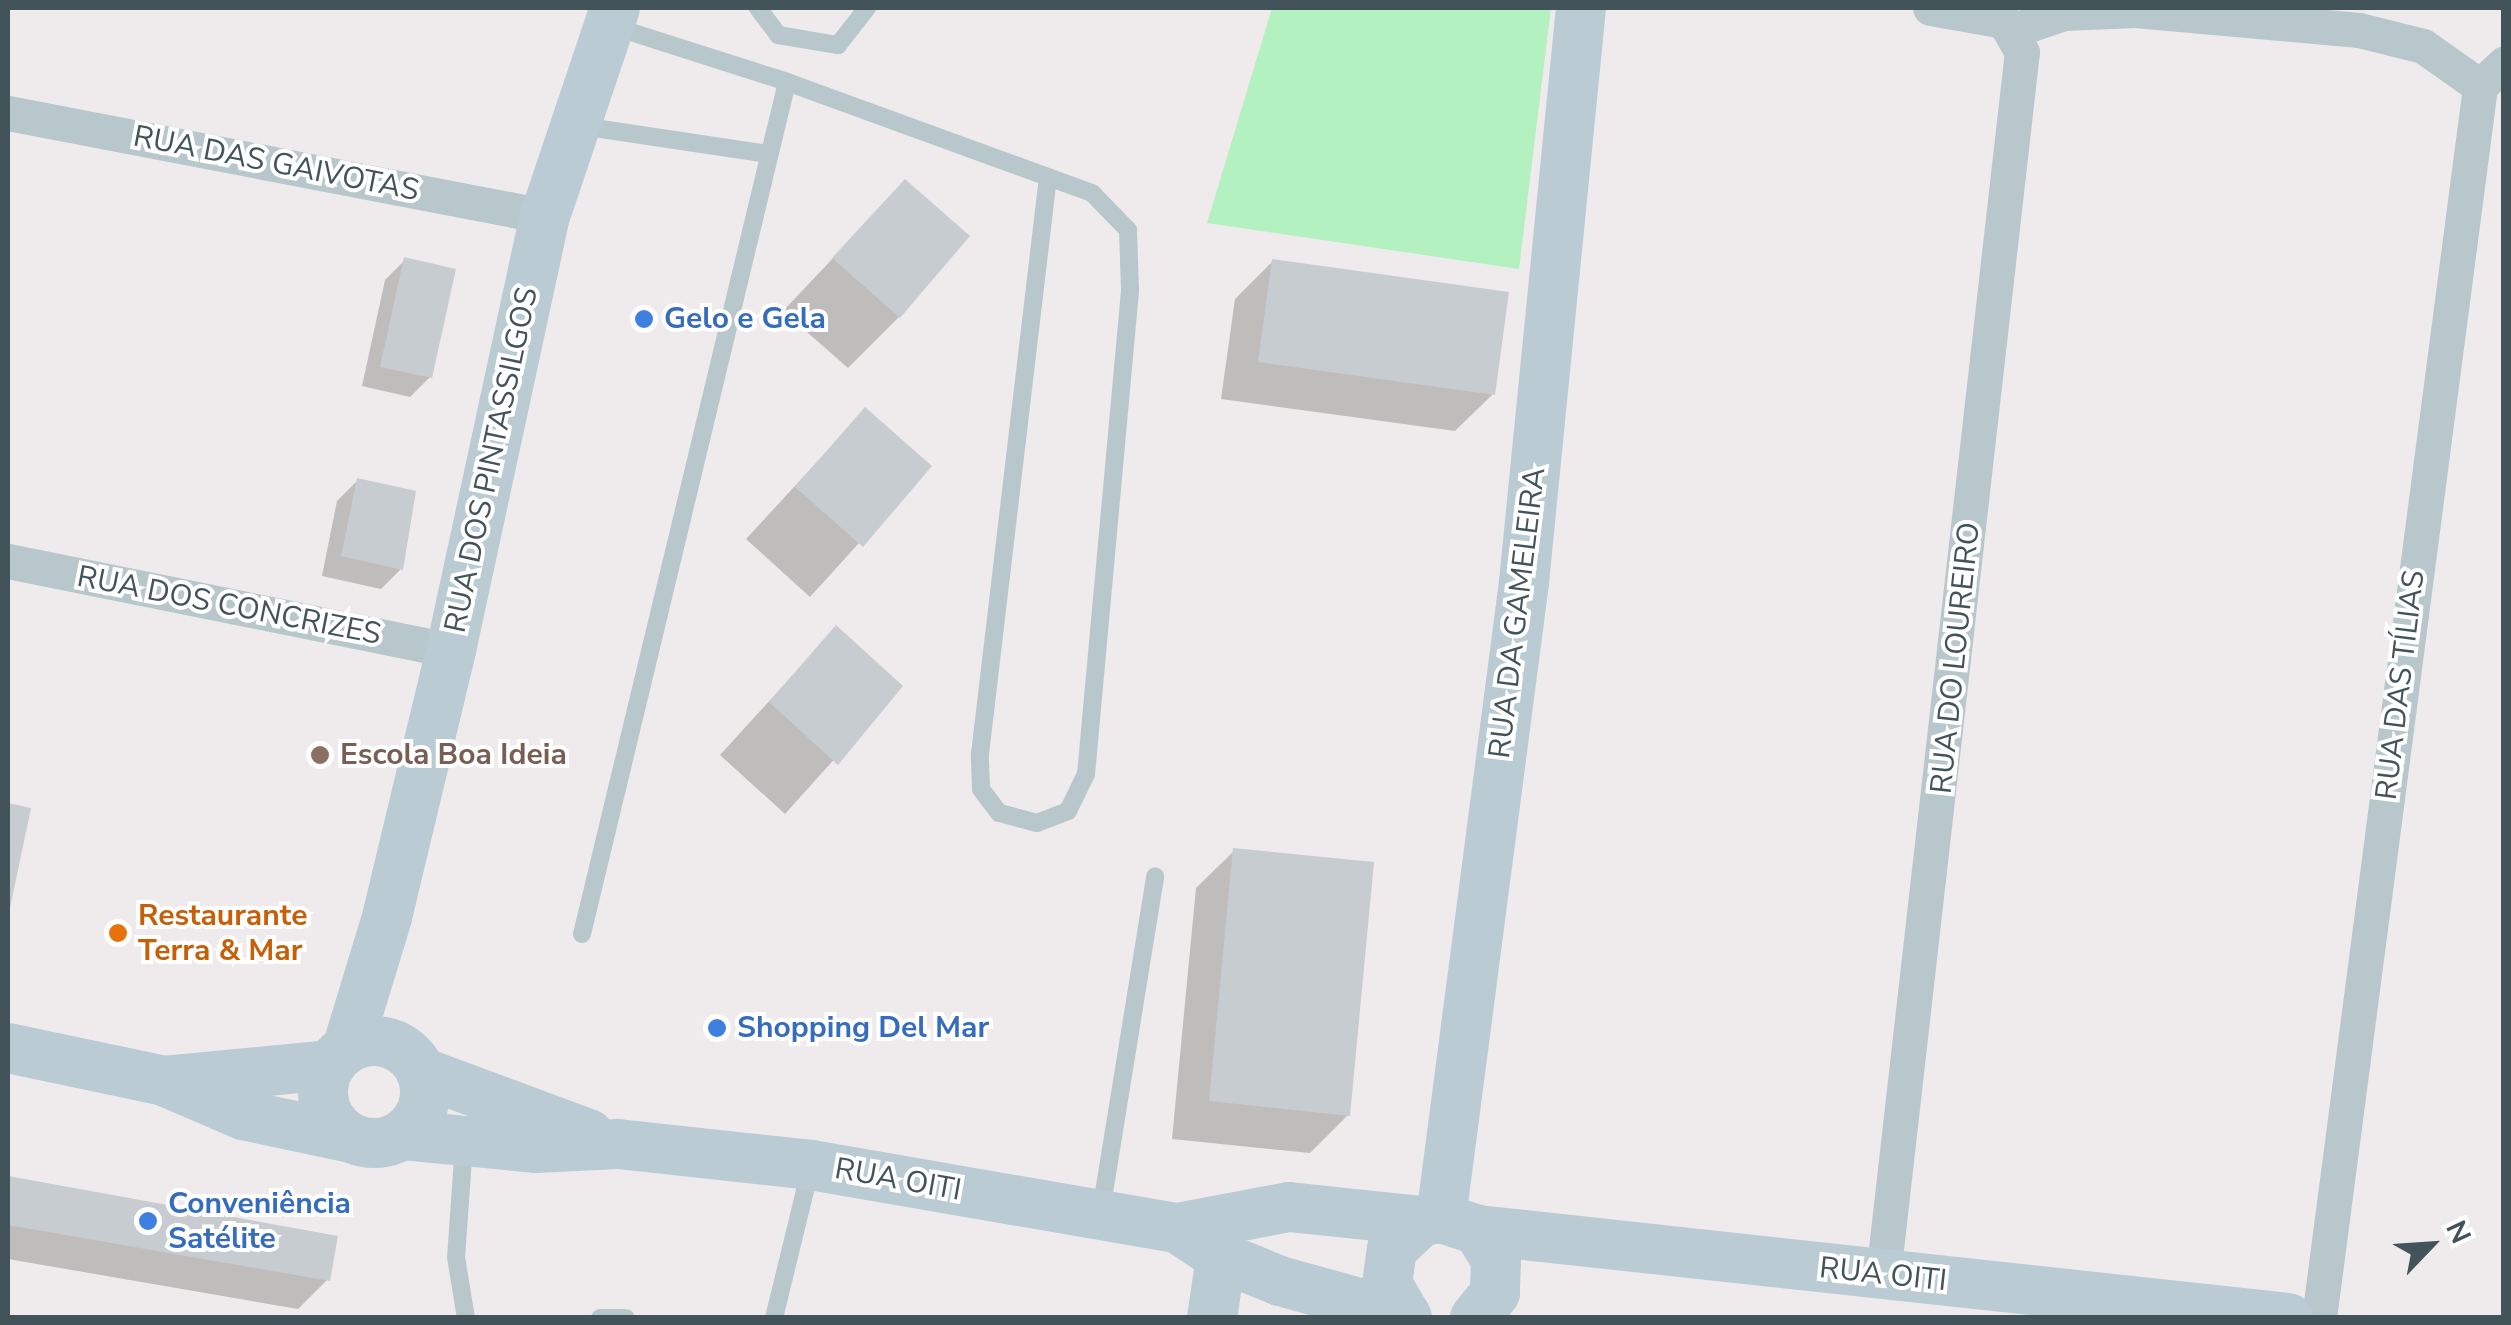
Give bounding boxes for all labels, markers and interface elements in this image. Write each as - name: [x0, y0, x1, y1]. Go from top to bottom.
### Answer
- street label: RUA DAS GAIVOTAS: [130, 119, 422, 209]
- street label: RUA DOS PINTASSILGOS: [438, 284, 546, 636]
- place label: Gelo e Gela: [664, 301, 826, 337]
- marker: Gelo e Gela: [633, 308, 655, 330]
- street label: RUA DA GAMELEIRA: [1482, 466, 1554, 760]
- street label: RUA DO LOUREIRO: [1924, 521, 1988, 795]
- street label: RUA DOS CONCRIZES: [74, 559, 384, 653]
- street label: RUA DAS TÍLIAS: [2369, 568, 2433, 802]
- place label: Escola Boa Ideia: [340, 737, 567, 773]
- marker: Escola Boa Ideia: [309, 744, 331, 766]
- place label: Restaurante Terra & Mar: [138, 898, 307, 968]
- marker: Restaurante Terra & Mar: [107, 922, 129, 944]
- place label: Shopping Del Mar: [737, 1010, 989, 1046]
- marker: Shopping Del Mar: [706, 1017, 728, 1039]
- street label: RUA OITI: [832, 1151, 964, 1209]
- place label: Conveniência Satélite: [168, 1186, 351, 1256]
- north arrow: [2381, 1195, 2481, 1295]
- marker: Conveniência Satélite: [137, 1210, 159, 1232]
- text: N: [2437, 1215, 2480, 1250]
- street label: RUA OITI: [1818, 1250, 1948, 1300]

